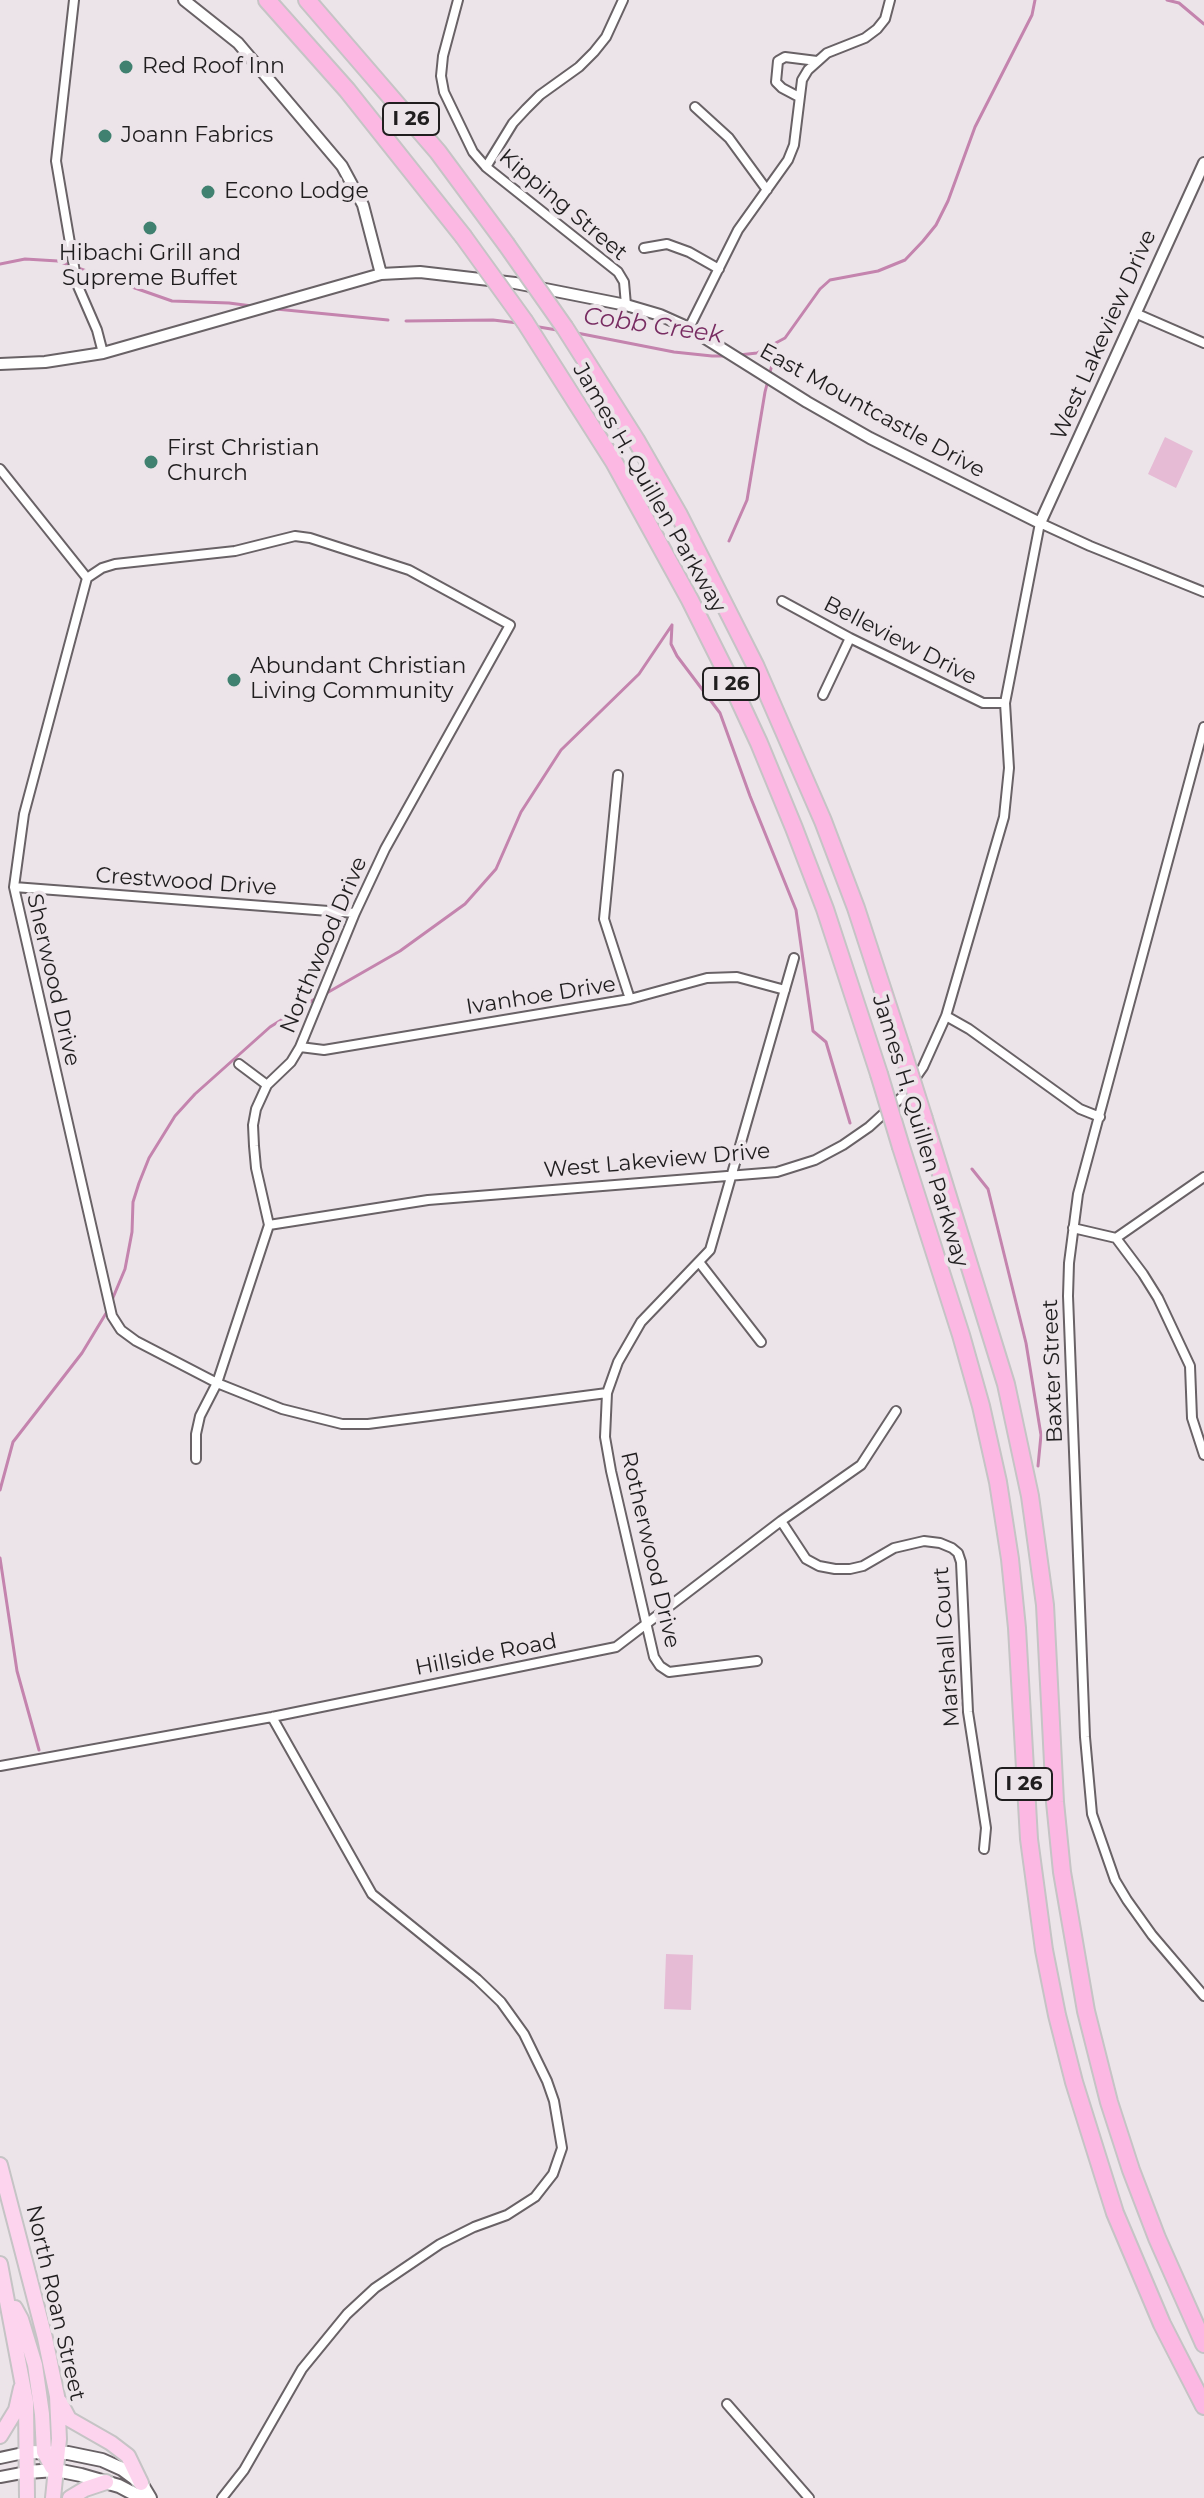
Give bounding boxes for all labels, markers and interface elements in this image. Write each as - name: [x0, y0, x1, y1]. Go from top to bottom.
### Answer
- place label: Red Roof Inn: [142, 54, 285, 80]
- marker: Red Roof Inn: [117, 58, 135, 76]
- road number: I 26: [383, 103, 439, 135]
- place label: Joann Fabrics: [121, 123, 273, 149]
- marker: Joann Fabrics: [96, 127, 114, 145]
- street label: Kipping Street: [493, 144, 633, 266]
- place label: Econo Lodge: [224, 179, 369, 205]
- marker: Econo Lodge: [199, 183, 217, 201]
- marker: Hibachi Grill and Supreme Buffet: [141, 219, 159, 237]
- street label: West Lakeview Drive: [1046, 226, 1162, 444]
- place label: Hibachi Grill and Supreme Buffet: [59, 241, 241, 292]
- water label: Cobb Creek: [581, 302, 725, 350]
- street label: East Mountcastle Drive: [755, 338, 989, 484]
- street label: James H. Quillen Parkway: [567, 359, 731, 617]
- place label: First Christian Church: [167, 436, 320, 488]
- marker: First Christian Church: [142, 453, 160, 471]
- street label: Belleview Drive: [819, 591, 981, 691]
- place label: Abundant Christian Living Community: [250, 654, 466, 706]
- road number: I 26: [703, 668, 759, 700]
- marker: Abundant Christian Living Community: [225, 671, 243, 689]
- street label: Northwood Drive: [275, 853, 373, 1037]
- street label: Crestwood Drive: [94, 862, 278, 902]
- street label: Sherwood Drive: [20, 891, 86, 1069]
- street label: Ivanhoe Drive: [464, 971, 618, 1021]
- street label: James H. Quillen Parkway: [866, 992, 974, 1270]
- street label: West Lakeview Drive: [543, 1138, 771, 1184]
- street label: Baxter Street: [1037, 1298, 1069, 1444]
- street label: Rotherwood Drive: [615, 1449, 685, 1651]
- street label: Marshall Court: [928, 1566, 966, 1728]
- street label: Hillside Road: [413, 1628, 559, 1682]
- road number: I 26: [996, 1768, 1052, 1800]
- street label: North Roan Street: [20, 2203, 90, 2403]

